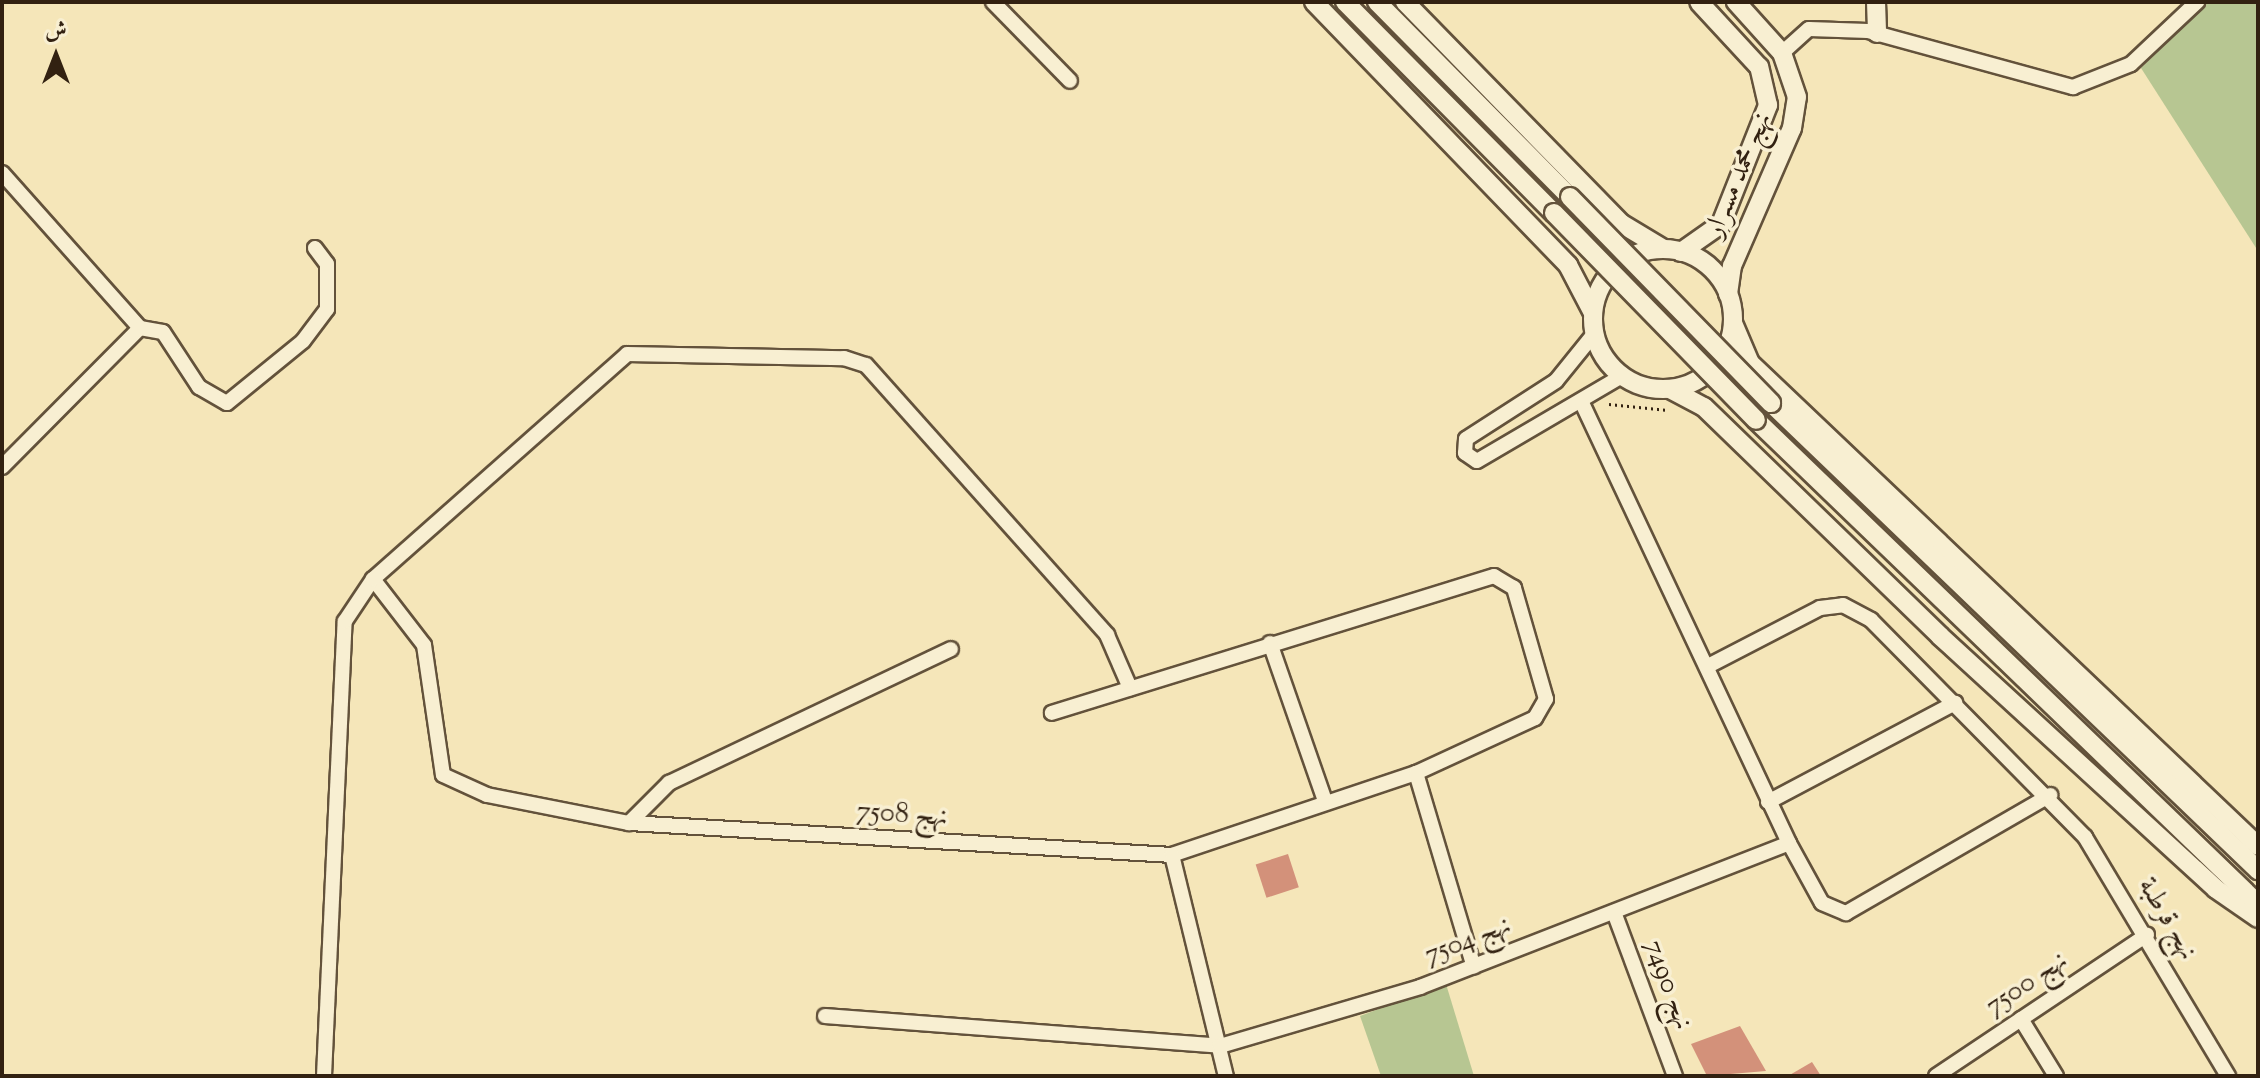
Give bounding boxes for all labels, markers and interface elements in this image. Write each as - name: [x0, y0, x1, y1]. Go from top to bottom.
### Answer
- north arrow: [16, 16, 96, 96]
- text: ش: [45, 16, 67, 48]
- street label: نهج محمد مسرار: [1698, 107, 1780, 243]
- street label: نهج 7508: [855, 795, 949, 835]
- street label: نهج قرطبة: [2130, 872, 2204, 966]
- street label: نهج 7504: [1420, 909, 1516, 973]
- street label: نهج 7490: [1636, 935, 1700, 1035]
- street label: نهج 7500: [1979, 944, 2075, 1024]

